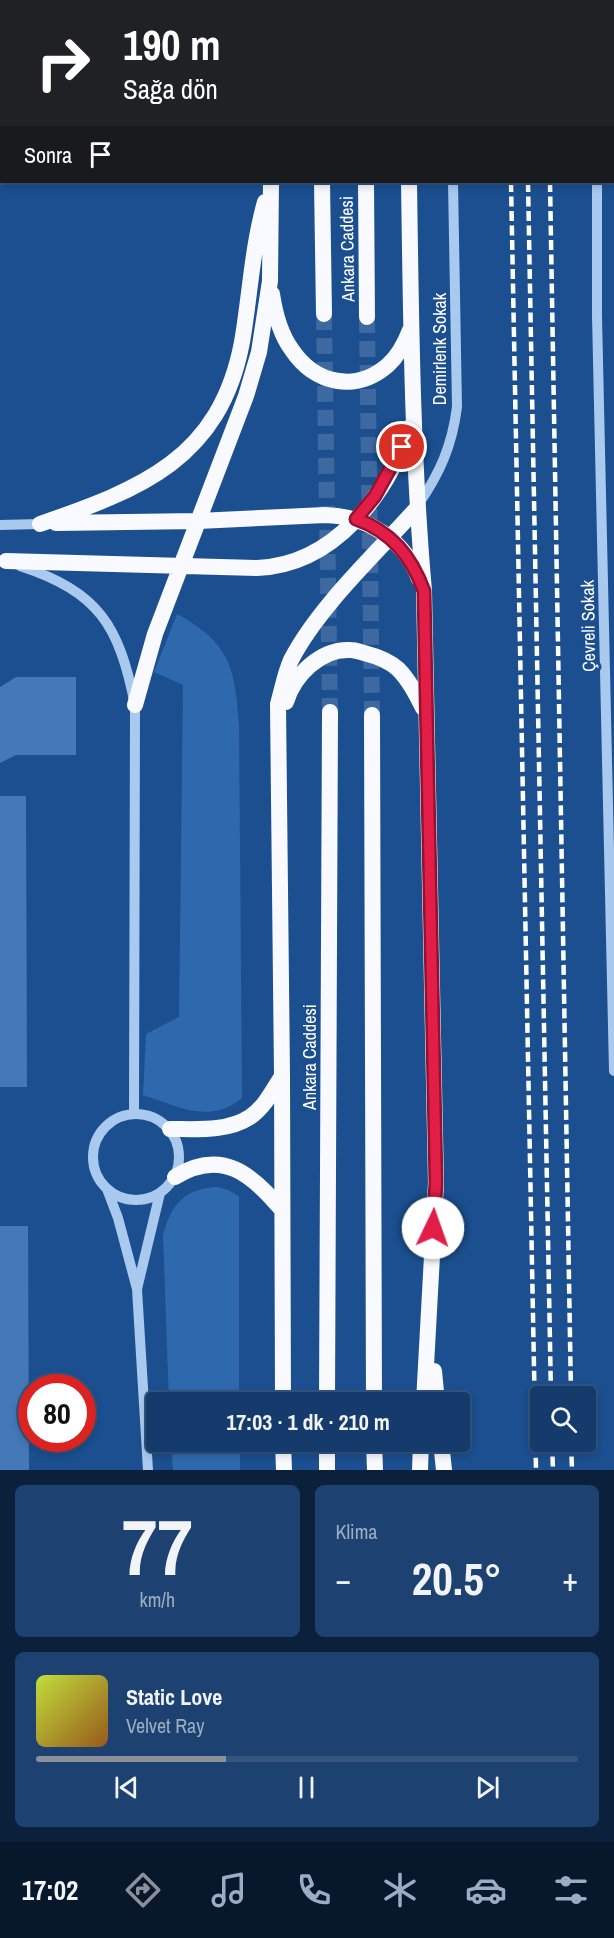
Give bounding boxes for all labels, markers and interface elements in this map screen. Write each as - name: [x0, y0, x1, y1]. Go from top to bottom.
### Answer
- text: 190 m: [123, 17, 221, 73]
- icon: right: [24, 24, 102, 102]
- text: Sağa dön: [123, 71, 218, 107]
- icon: arrive: [84, 138, 117, 171]
- text: Sonra: [24, 140, 72, 170]
- street label: Ankara Caddesi: [334, 196, 360, 303]
- street label: Demirlenk Sokak: [427, 292, 452, 405]
- pin: [376, 421, 427, 472]
- icon: arrive: [385, 430, 418, 463]
- street label: Çevreli Sokak: [575, 579, 601, 672]
- street label: Ankara Caddesi: [297, 1004, 322, 1111]
- position arrow: [401, 1196, 465, 1260]
- speed limit sign: 80: [18, 1374, 96, 1452]
- map controls: [530, 1386, 596, 1452]
- button: search: [530, 1386, 596, 1452]
- text: 17:03 · 1 dk · 210 m: [226, 1407, 390, 1437]
- text: 77: [122, 1494, 193, 1599]
- text: Klima: [336, 1518, 377, 1545]
- text: 20.5°: [412, 1548, 502, 1609]
- text: −: [336, 1557, 351, 1601]
- text: +: [562, 1557, 578, 1601]
- text: km/h: [139, 1586, 175, 1613]
- text: Static Love: [126, 1682, 222, 1712]
- text: Velvet Ray: [126, 1712, 204, 1739]
- icon: previous: [110, 1771, 143, 1804]
- icon: pause: [290, 1771, 323, 1804]
- icon: next: [471, 1771, 504, 1804]
- icon: directions: [122, 1869, 164, 1911]
- icon: music: [208, 1869, 250, 1911]
- icon: phone: [293, 1869, 335, 1911]
- icon: climate: [379, 1869, 421, 1911]
- icon: car: [465, 1869, 507, 1911]
- icon: filters: [550, 1869, 592, 1911]
- text: 17:02: [22, 1872, 78, 1908]

